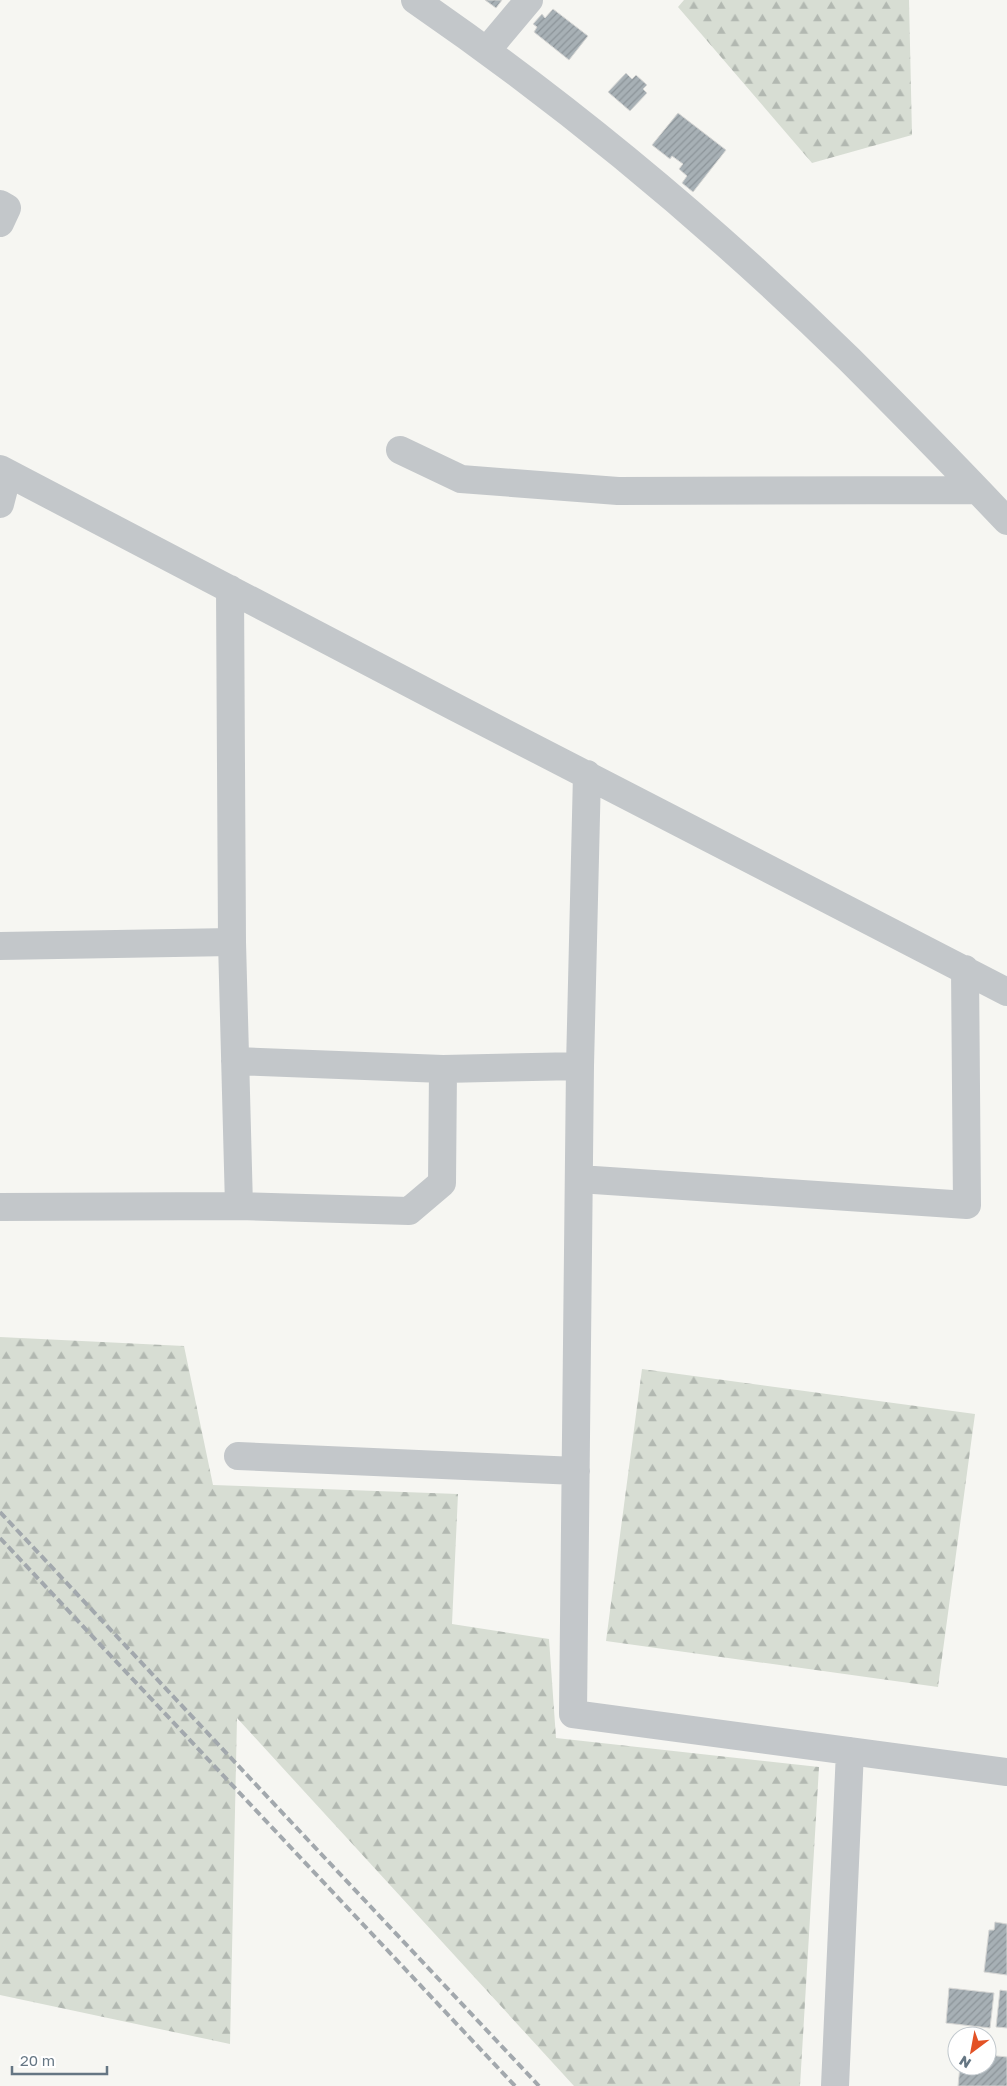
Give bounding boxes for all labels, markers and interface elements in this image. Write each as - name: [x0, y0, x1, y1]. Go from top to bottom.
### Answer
- north arrow: [947, 2026, 997, 2076]
- scale bar: [12, 2044, 108, 2076]
- text: 20 m: [20, 2051, 55, 2069]
- text: N: [956, 2052, 974, 2072]

